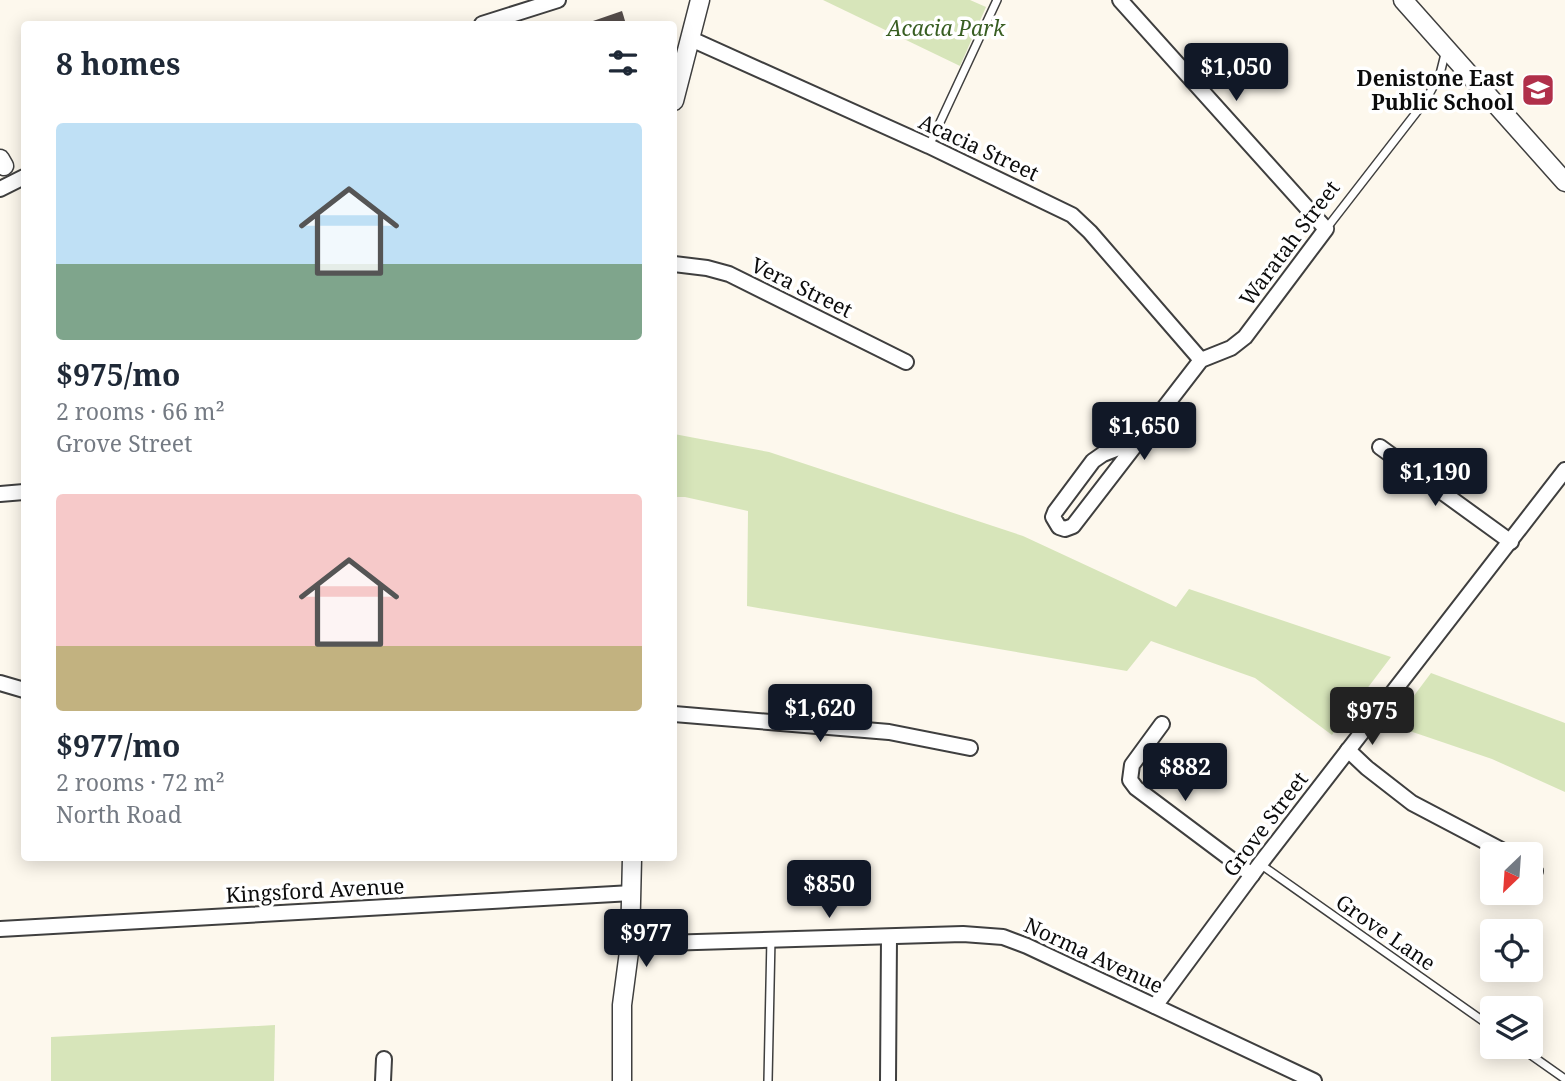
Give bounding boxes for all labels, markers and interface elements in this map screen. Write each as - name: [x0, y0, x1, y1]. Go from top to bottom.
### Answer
- park label: Acacia Park: [885, 14, 1006, 42]
- text: 8 homes: [56, 43, 180, 84]
- pin: $1,050: [1179, 43, 1293, 103]
- icon: filters: [604, 44, 642, 82]
- text: $1,050: [1200, 50, 1272, 82]
- place label: Denistone East Public School: [1357, 64, 1515, 116]
- school or university icon: Denistone East Public School: [1519, 71, 1557, 109]
- street label: Acacia Street: [914, 107, 1044, 187]
- icon: home: [286, 168, 412, 294]
- street label: Waratah Street: [1233, 175, 1345, 311]
- street label: Vera Street: [747, 250, 857, 324]
- text: $975/mo: [56, 354, 180, 395]
- text: 2 rooms · 66 m²: [56, 395, 225, 427]
- pin: $1,650: [1087, 402, 1201, 462]
- text: $1,650: [1108, 409, 1180, 441]
- text: Grove Street: [56, 427, 192, 459]
- pin: $1,190: [1378, 448, 1492, 508]
- text: $1,190: [1399, 455, 1471, 487]
- icon: home: [286, 539, 412, 665]
- pin: $1,620: [763, 684, 877, 744]
- pin: $975: [1331, 688, 1413, 747]
- text: $1,620: [784, 691, 856, 723]
- text: $975: [1346, 694, 1398, 726]
- text: $977/mo: [56, 725, 180, 766]
- pin: $882: [1144, 744, 1226, 803]
- text: $882: [1159, 750, 1211, 782]
- text: 2 rooms · 72 m²: [56, 766, 225, 798]
- street label: Grove Street: [1216, 766, 1314, 882]
- text: North Road: [56, 798, 182, 830]
- north arrow: [1480, 842, 1544, 905]
- map controls: [1480, 842, 1543, 1059]
- pin: $850: [788, 860, 870, 920]
- text: $850: [803, 867, 855, 899]
- street label: Kingsford Avenue: [225, 871, 405, 909]
- street label: Grove Lane: [1331, 887, 1441, 977]
- pin: $977: [605, 909, 687, 969]
- street label: Norma Avenue: [1020, 911, 1168, 999]
- text: $977: [620, 916, 672, 948]
- button: locate: [1480, 919, 1543, 982]
- button: layers: [1480, 996, 1543, 1059]

